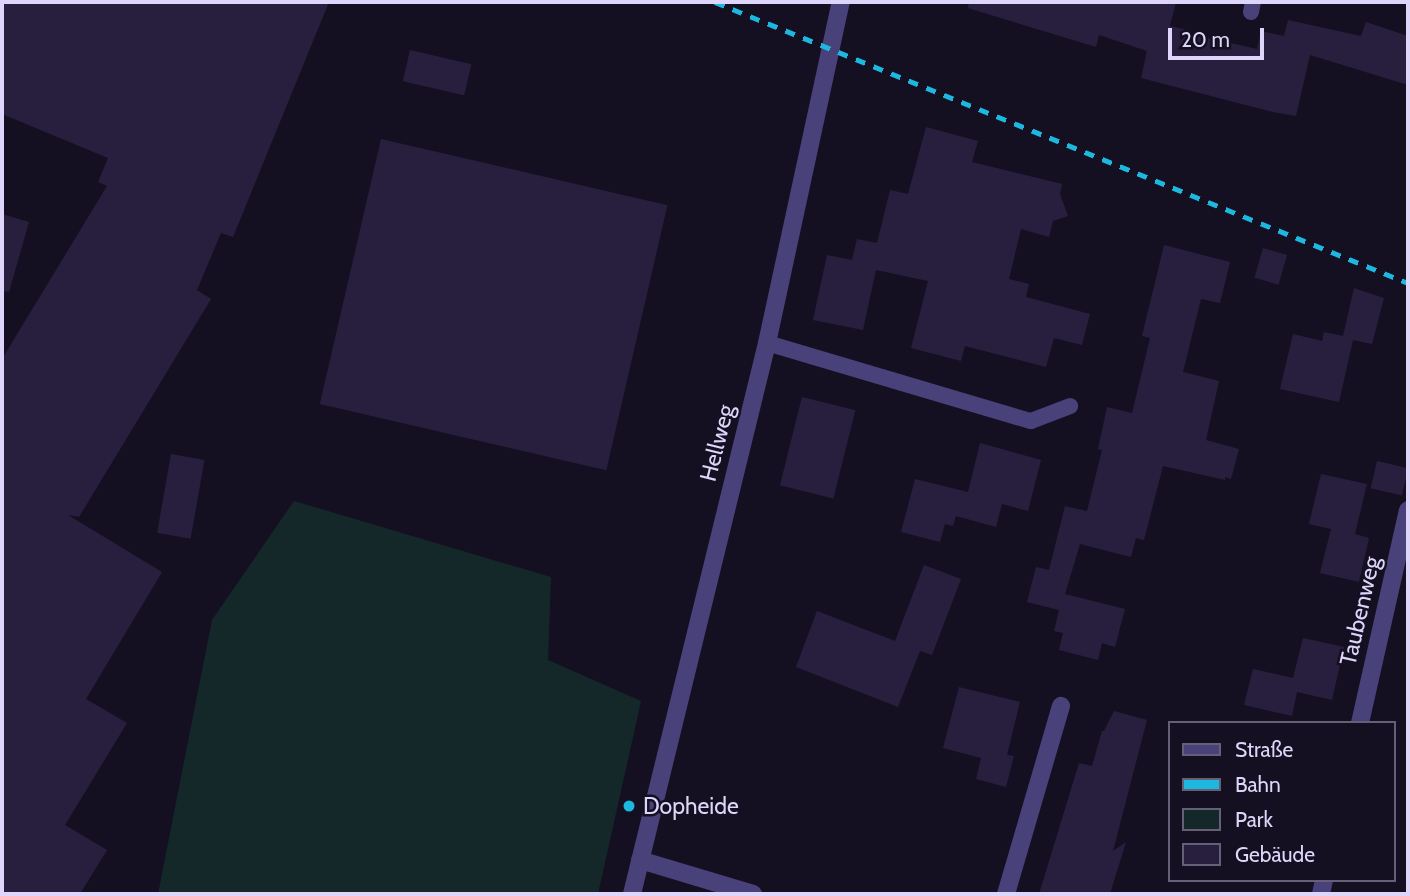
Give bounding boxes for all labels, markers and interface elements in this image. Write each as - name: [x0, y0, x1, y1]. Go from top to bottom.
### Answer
- scale bar: [1172, 14, 1268, 58]
- text: 20 m: [1181, 27, 1230, 52]
- street label: Hellweg: [694, 402, 740, 484]
- street label: Taubenweg: [1334, 554, 1386, 668]
- legend: [1168, 721, 1396, 882]
- text: Straße: [1235, 737, 1293, 762]
- text: Bahn: [1235, 772, 1281, 797]
- place label: Dopheide: [643, 792, 739, 820]
- marker: Dopheide: [621, 798, 637, 814]
- text: Park: [1235, 807, 1273, 832]
- text: Gebäude: [1235, 842, 1315, 867]

